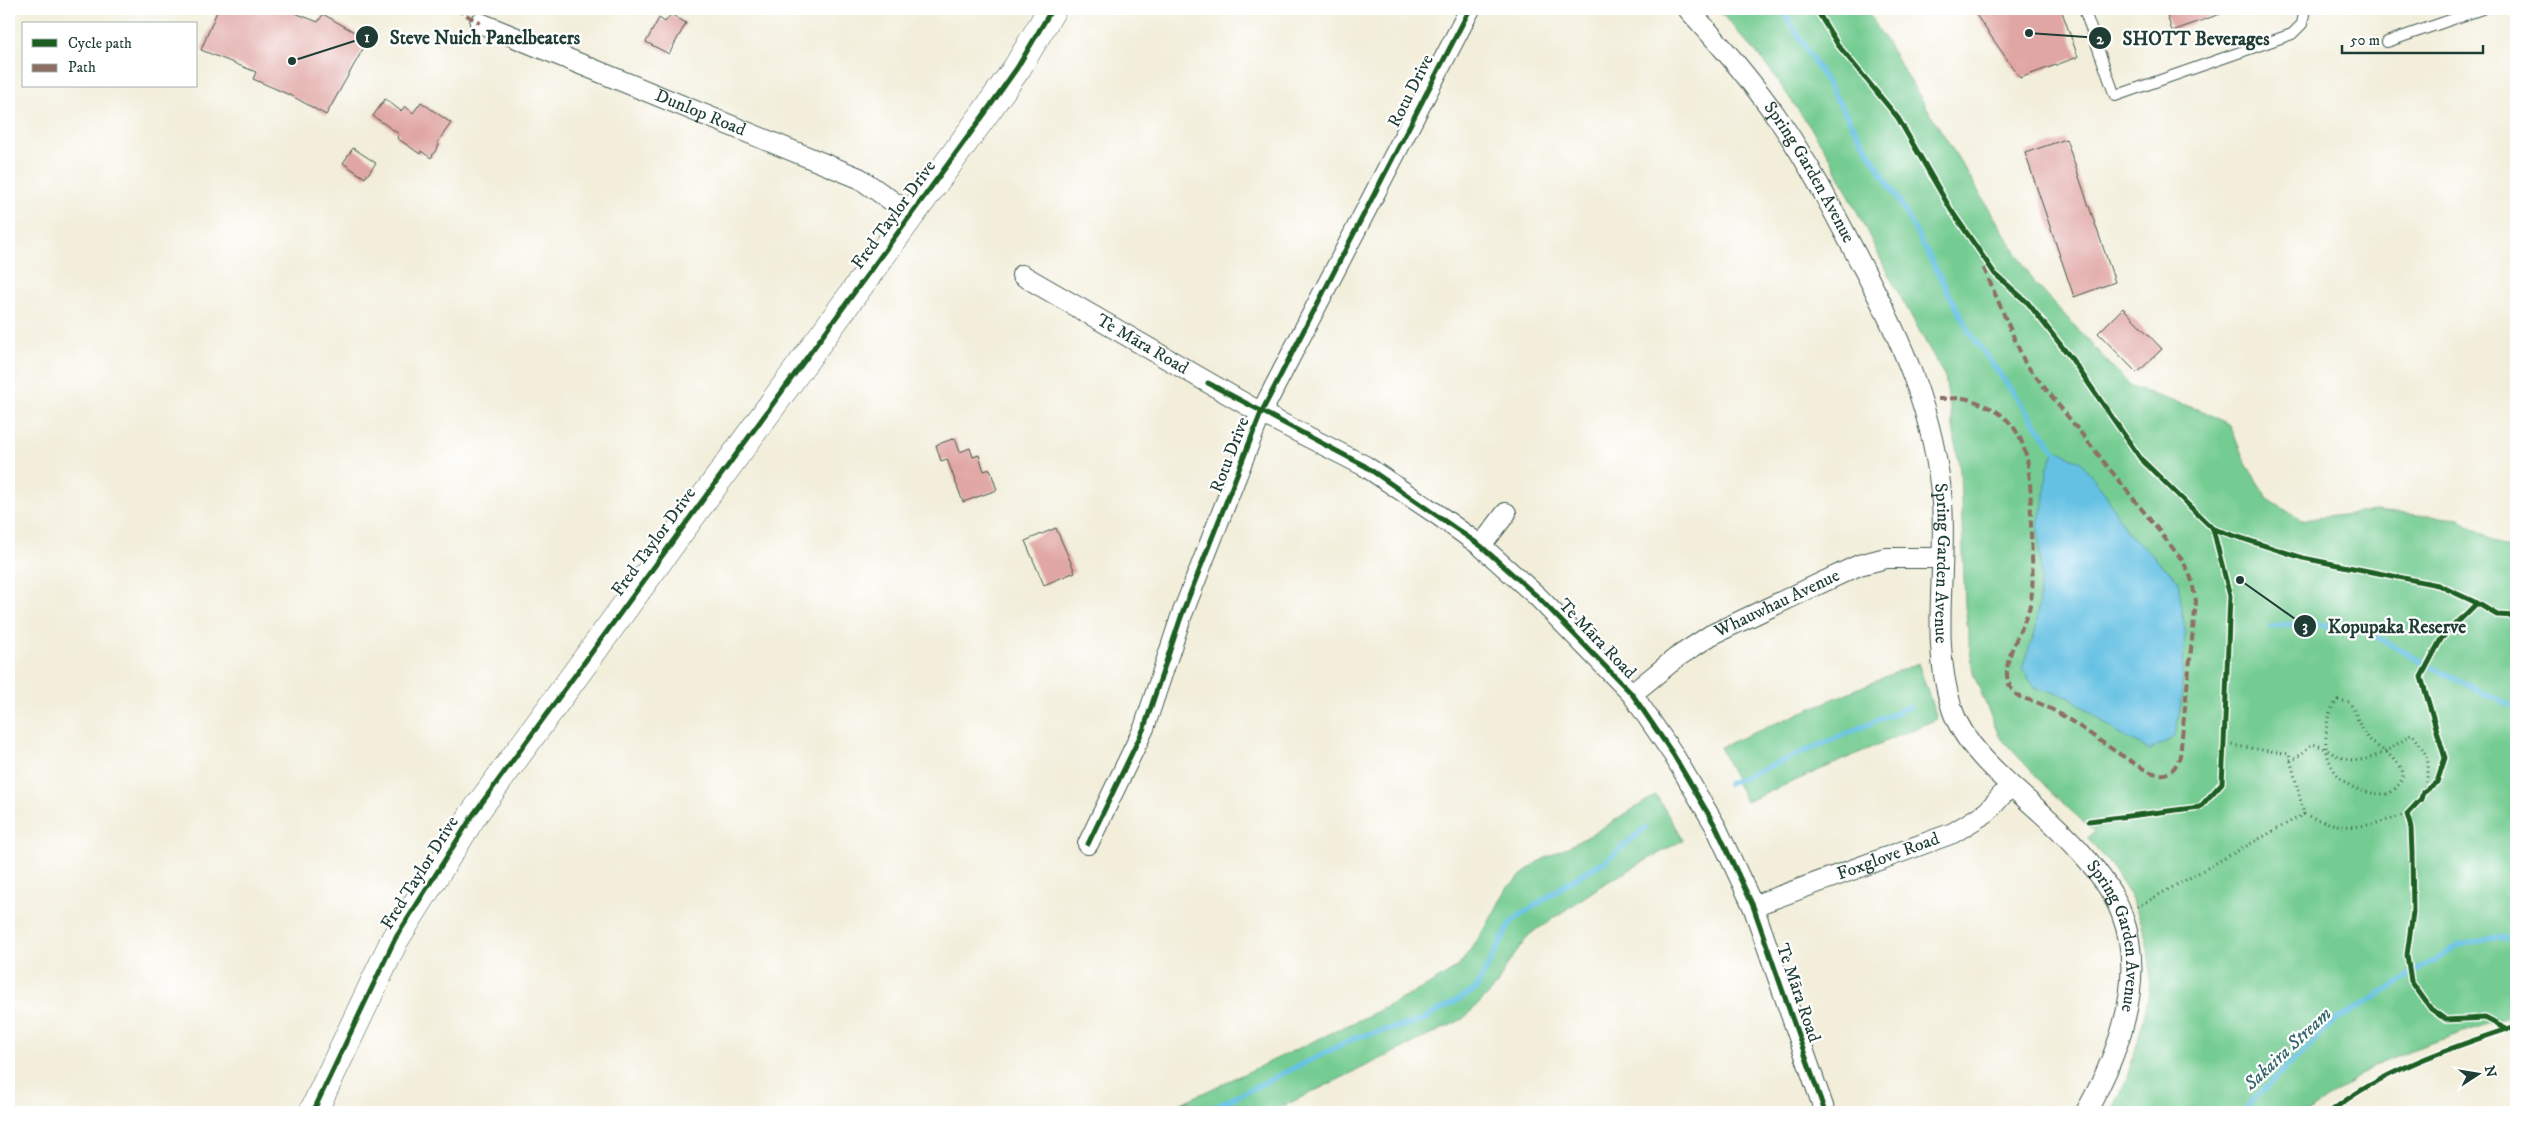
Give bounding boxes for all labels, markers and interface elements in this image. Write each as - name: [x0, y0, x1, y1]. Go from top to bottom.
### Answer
- callout: Steve Nuich Panelbeaters: [354, 20, 590, 54]
- callout: SHOTT Beverages: [2087, 21, 2279, 55]
- legend: [22, 22, 198, 88]
- scale bar: [2342, 22, 2484, 54]
- text: Steve Nuich Panelbeaters: [390, 27, 581, 50]
- text: 1: [364, 28, 370, 47]
- text: SHOTT Beverages: [2122, 28, 2270, 51]
- text: 2: [2096, 30, 2104, 49]
- text: 50 m: [2350, 31, 2380, 50]
- text: Cycle path: [68, 34, 132, 53]
- street label: Rotu Drive: [1383, 51, 1439, 131]
- text: Path: [68, 58, 96, 77]
- street label: Dunlop Road: [652, 85, 749, 141]
- street label: Spring Garden Avenue: [1759, 97, 1859, 247]
- street label: Fred Taylor Drive: [847, 156, 941, 274]
- street label: Te Māra Road: [1092, 309, 1192, 380]
- street label: Rotu Drive: [1206, 414, 1254, 496]
- street label: Spring Garden Avenue: [1929, 482, 1954, 644]
- street label: Fred Taylor Drive: [607, 483, 701, 601]
- street label: Whauwhau Avenue: [1710, 565, 1843, 643]
- street label: Te Māra Road: [1553, 594, 1641, 684]
- callout: Kopupaka Reserve: [2293, 609, 2476, 643]
- text: Kopupaka Reserve: [2328, 616, 2466, 639]
- text: 3: [2302, 617, 2308, 636]
- street label: Fred Taylor Drive: [376, 812, 464, 934]
- street label: Foxglove Road: [1834, 828, 1943, 885]
- street label: Spring Garden Avenue: [2081, 856, 2143, 1014]
- street label: Te Māra Road: [1771, 941, 1825, 1045]
- water label: Sakaira Stream: [2239, 1003, 2337, 1096]
- north arrow: [2452, 1048, 2502, 1098]
- text: N: [2480, 1064, 2500, 1079]

